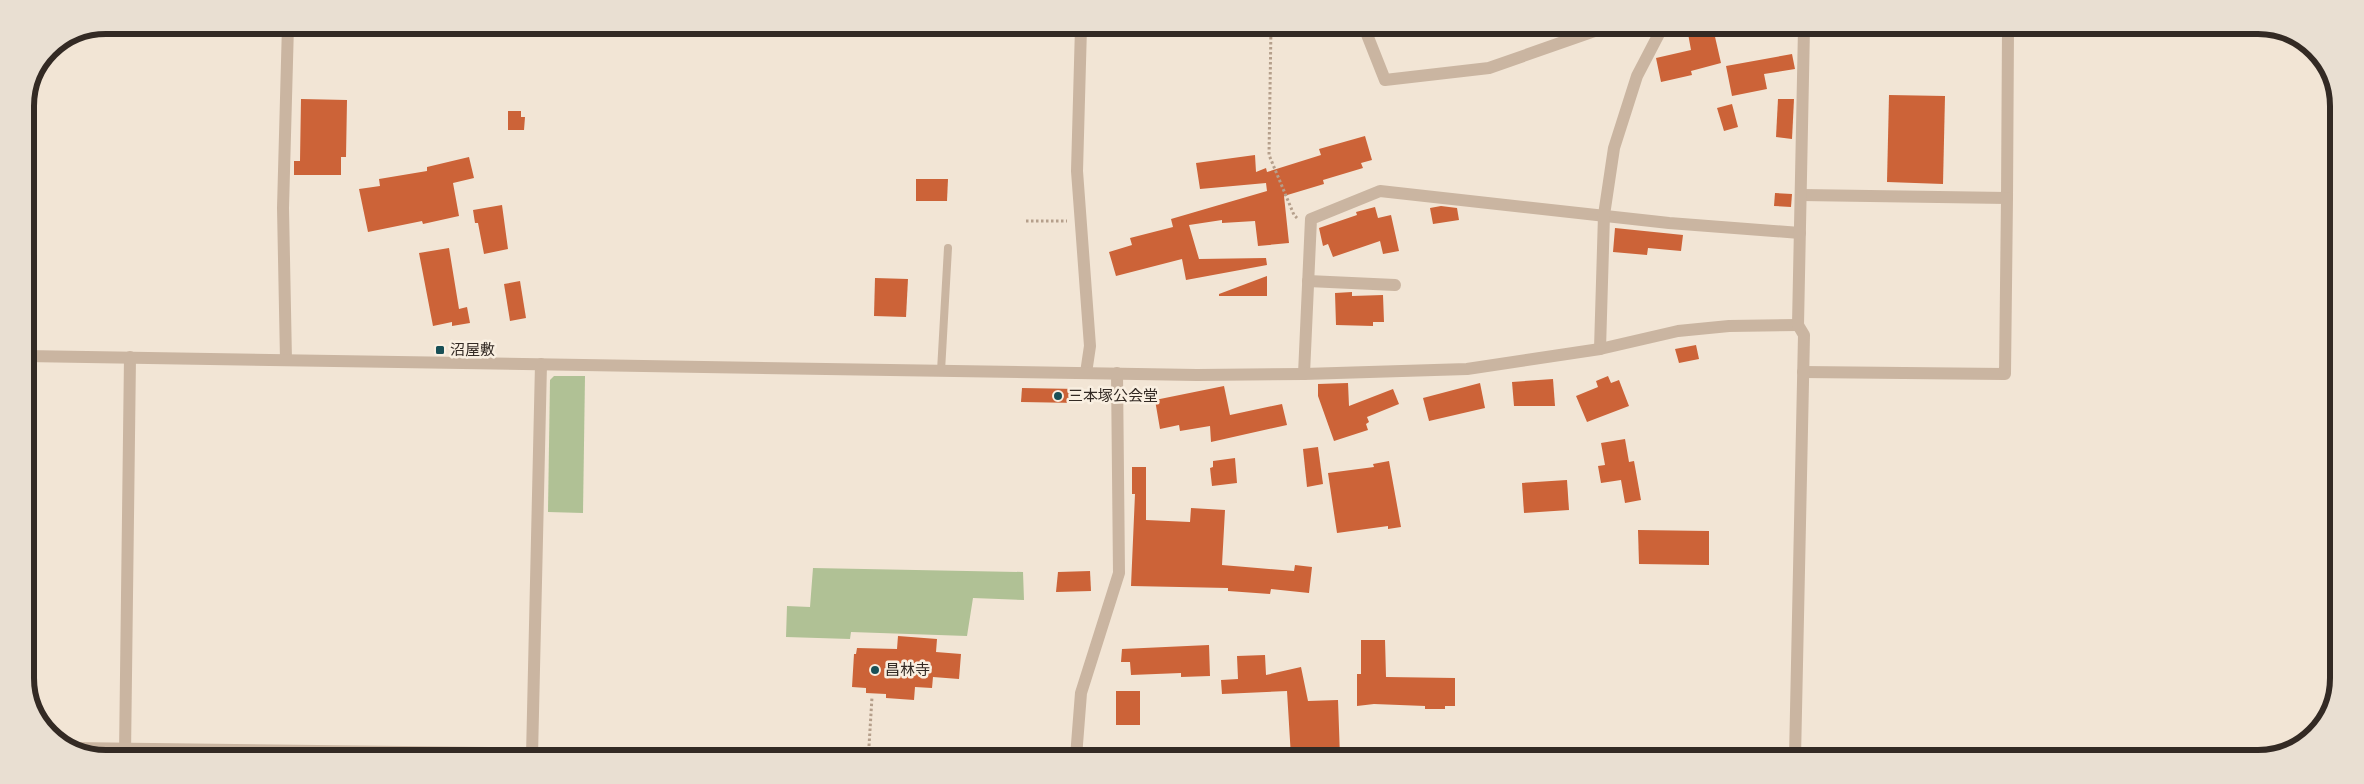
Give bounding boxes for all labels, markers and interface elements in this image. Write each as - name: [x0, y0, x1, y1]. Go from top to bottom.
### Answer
- place label: 沼屋敷: [450, 340, 495, 359]
- marker: 沼屋敷: [434, 344, 446, 356]
- place label: 三本塚公会堂: [1068, 386, 1158, 405]
- marker: 三本塚公会堂: [1052, 390, 1064, 402]
- place label: 昌林寺: [885, 660, 930, 679]
- marker: 昌林寺: [869, 664, 881, 676]

